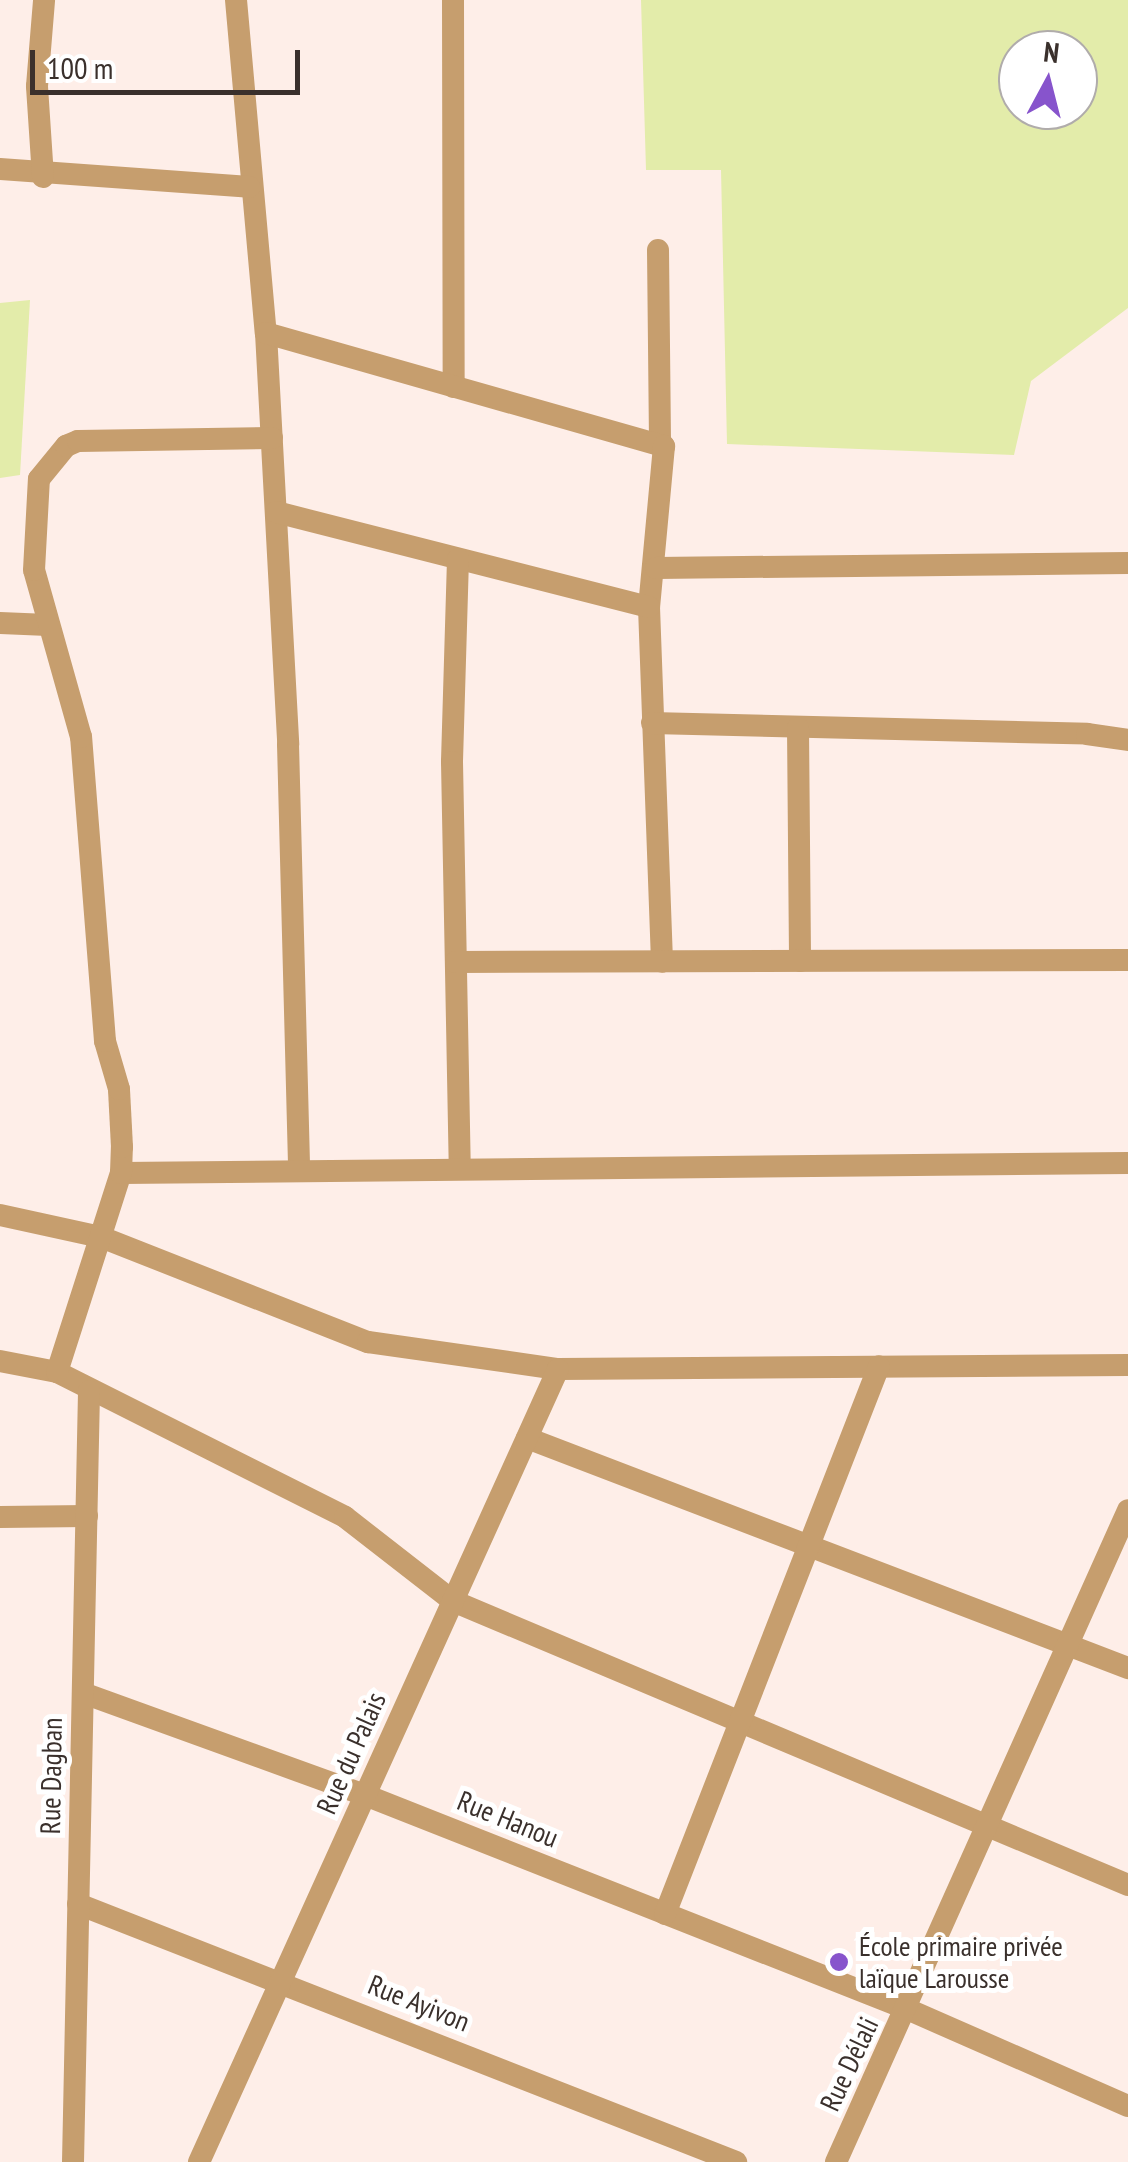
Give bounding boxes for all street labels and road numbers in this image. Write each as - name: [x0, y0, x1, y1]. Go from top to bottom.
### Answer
- street label: Rue du Palais: [309, 1687, 393, 1819]
- street label: Rue Dagban: [33, 1717, 69, 1835]
- street label: Rue Hanou: [453, 1784, 563, 1854]
- street label: Rue Ayivon: [363, 1967, 475, 2039]
- street label: Rue Délali: [813, 2012, 885, 2116]

